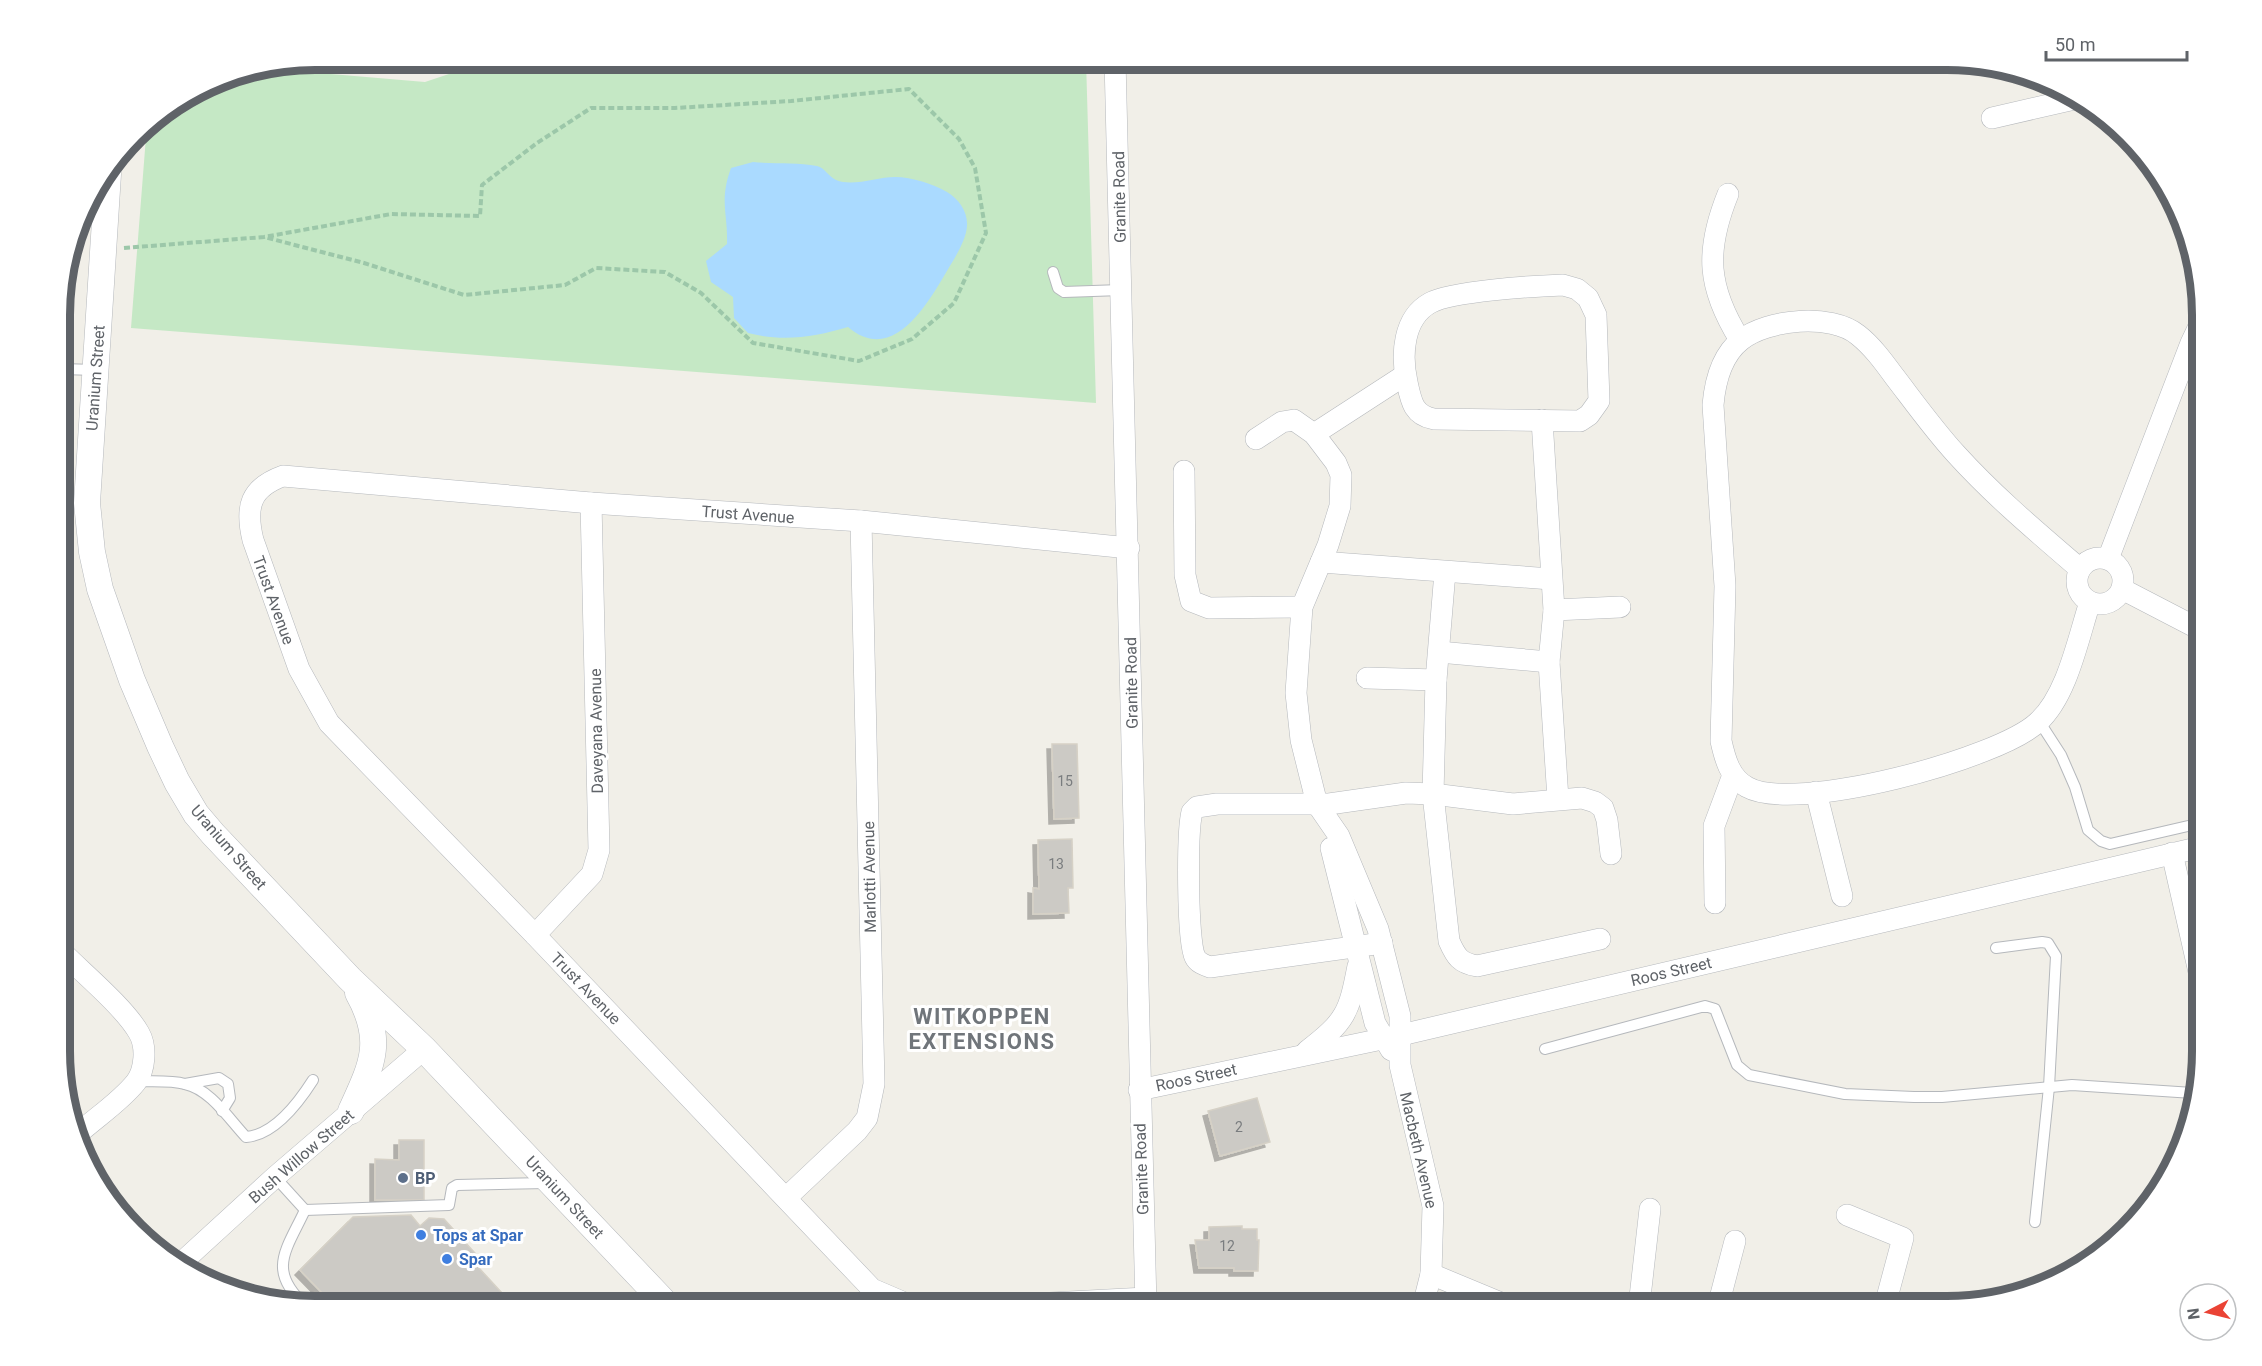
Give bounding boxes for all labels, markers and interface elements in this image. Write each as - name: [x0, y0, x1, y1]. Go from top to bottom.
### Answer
- scale bar: [2046, 24, 2187, 62]
- text: 50 m: [2055, 34, 2095, 55]
- street label: Granite Road: [1109, 151, 1130, 243]
- street label: Uranium Street: [82, 325, 109, 432]
- street label: Trust Avenue: [701, 502, 795, 527]
- street label: Trust Avenue: [249, 553, 298, 647]
- street label: Granite Road: [1121, 637, 1142, 729]
- street label: Daveyana Avenue: [586, 668, 607, 794]
- house number: 15: [1057, 773, 1073, 789]
- street label: Uranium Street: [187, 801, 271, 894]
- street label: Marlotti Avenue: [859, 821, 880, 933]
- house number: 13: [1048, 856, 1064, 872]
- street label: Trust Avenue: [547, 948, 625, 1028]
- street label: Roos Street: [1629, 953, 1713, 990]
- district label: WITKOPPEN EXTENSIONS: [908, 1004, 1056, 1054]
- street label: Roos Street: [1154, 1060, 1238, 1095]
- street label: Macbeth Avenue: [1396, 1090, 1441, 1210]
- street label: Bush Willow Street: [245, 1106, 358, 1207]
- house number: 2: [1235, 1119, 1243, 1135]
- street label: Granite Road: [1130, 1123, 1153, 1215]
- street label: Uranium Street: [522, 1152, 608, 1243]
- place label: BP: [415, 1169, 436, 1188]
- marker: BP: [396, 1171, 410, 1185]
- place label: Tops at Spar: [433, 1226, 523, 1245]
- marker: Tops at Spar: [414, 1228, 428, 1242]
- house number: 12: [1219, 1238, 1235, 1254]
- place label: Spar: [459, 1250, 492, 1269]
- marker: Spar: [440, 1252, 454, 1266]
- north arrow: [2178, 1282, 2238, 1342]
- text: N: [2183, 1307, 2204, 1321]

